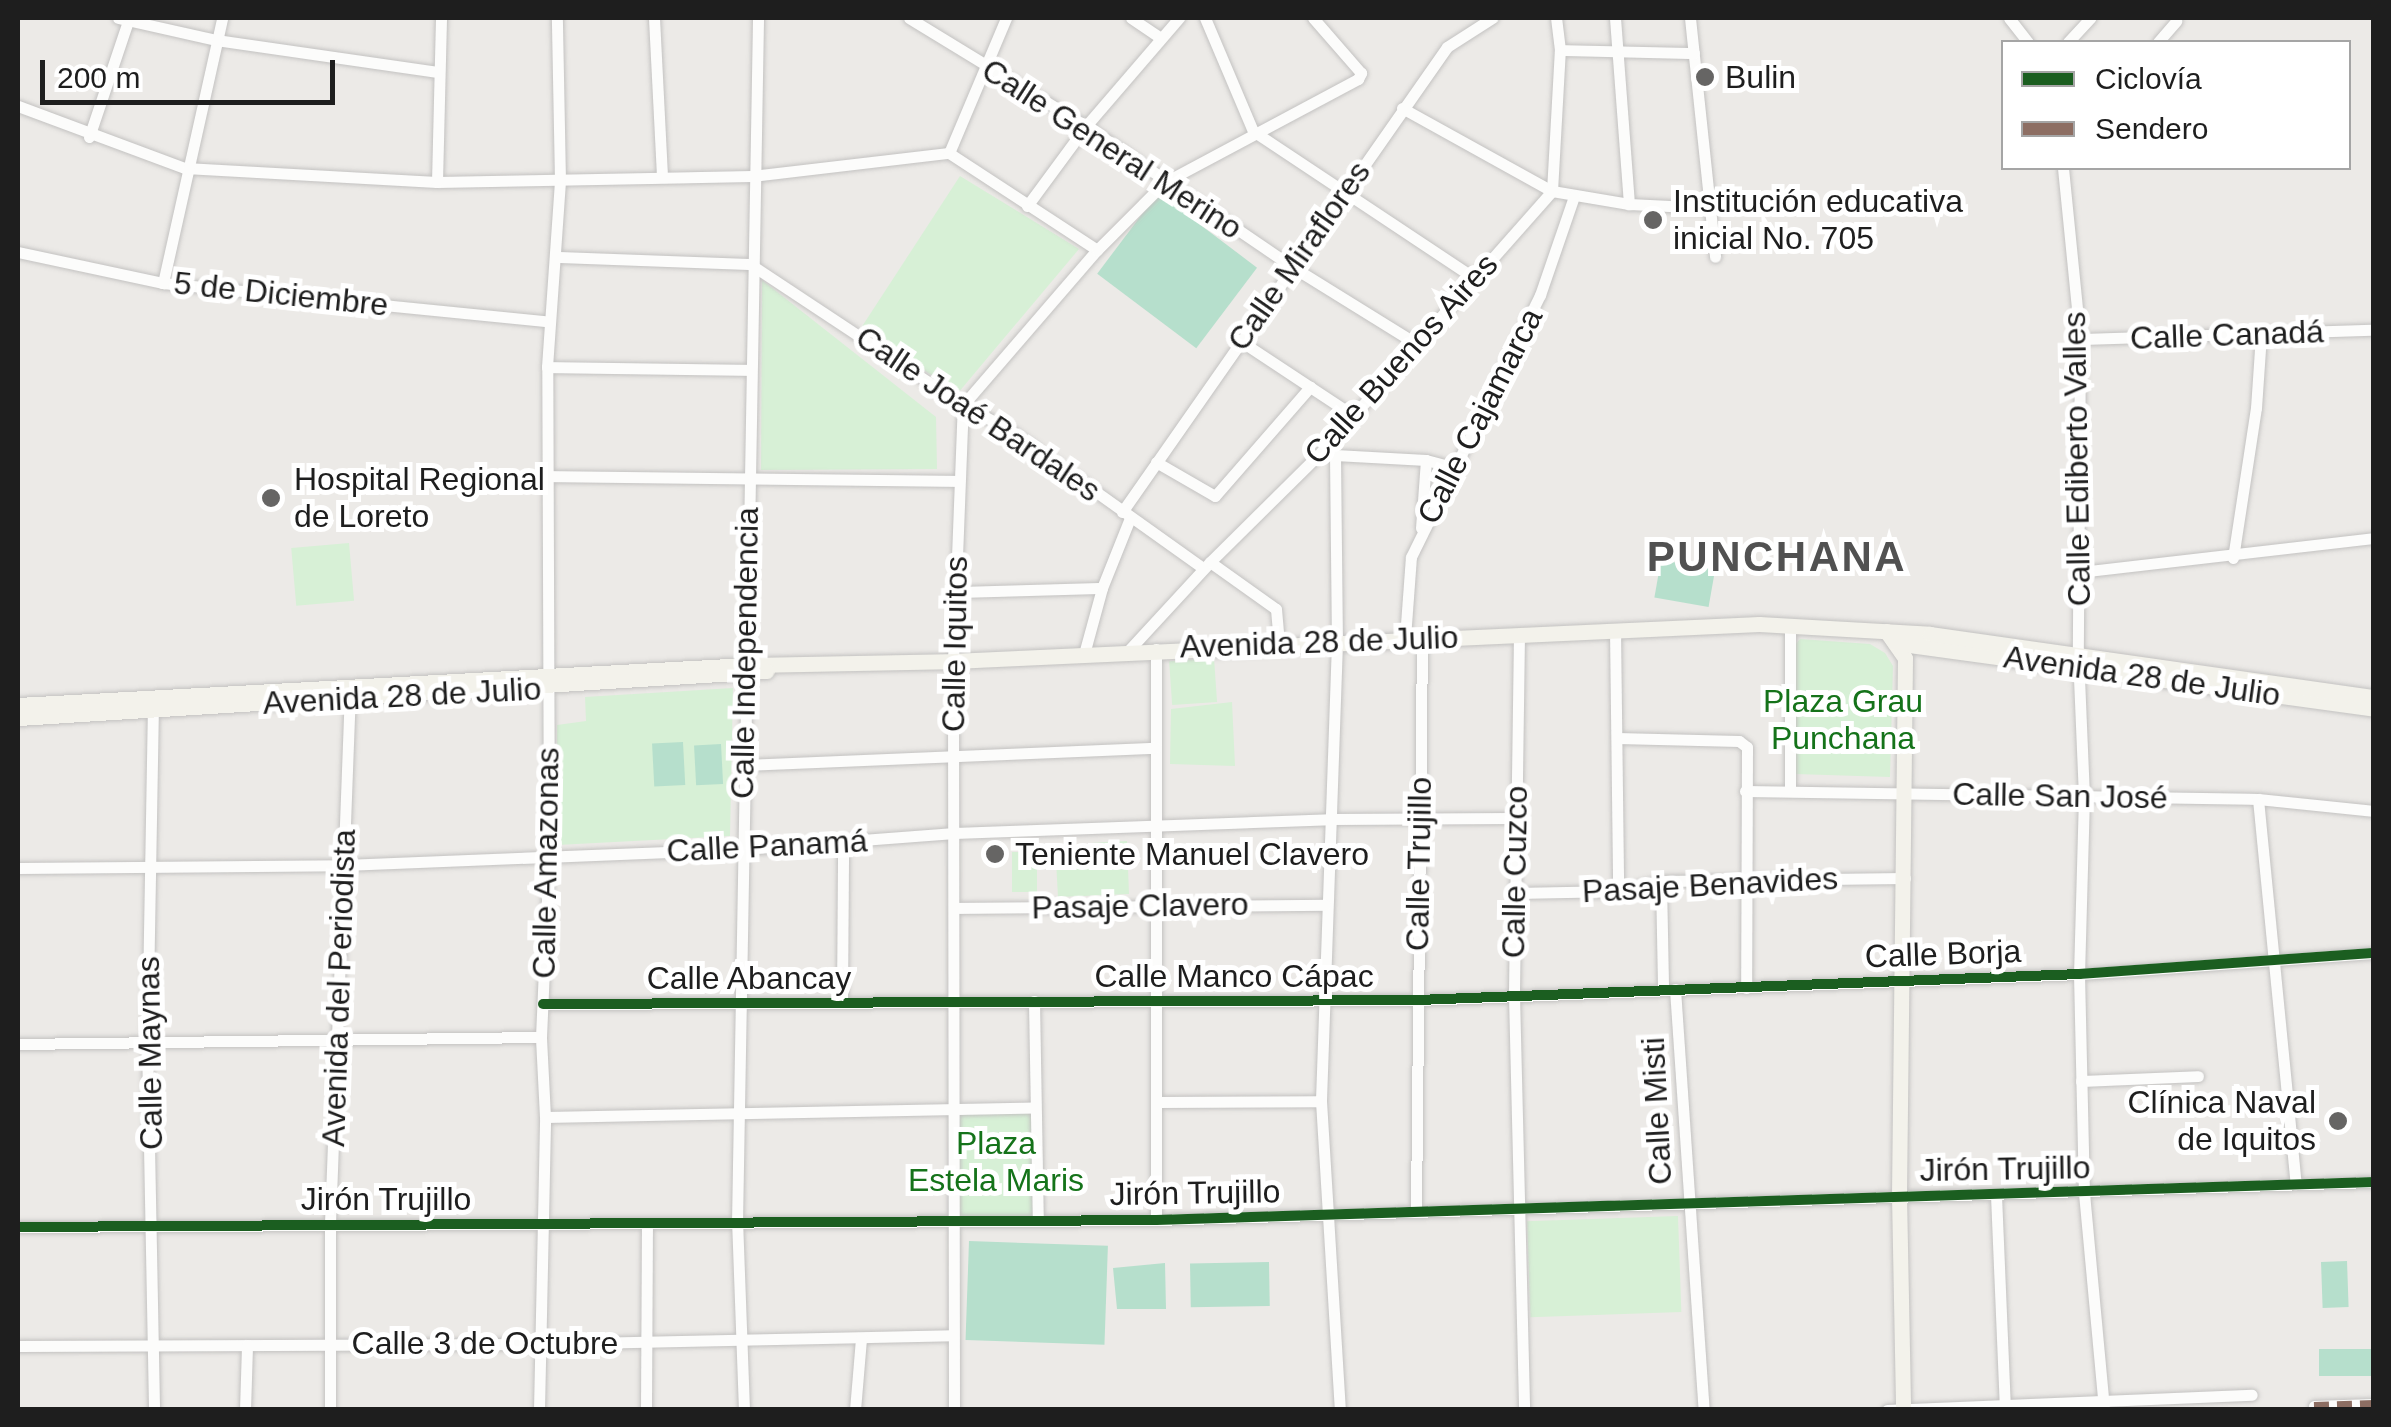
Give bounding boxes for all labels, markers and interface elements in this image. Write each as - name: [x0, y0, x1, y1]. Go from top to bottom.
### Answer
- scale bar: [45, 40, 340, 102]
- legend: [2001, 40, 2351, 170]
- street label: Calle General Merino: [975, 51, 1249, 247]
- place label: Bulin: [1725, 58, 1796, 96]
- text: 200 m: [57, 61, 140, 94]
- text: Ciclovía: [2095, 62, 2202, 95]
- marker: Bulin: [1694, 66, 1716, 88]
- text: Sendero: [2095, 112, 2208, 145]
- street label: Calle Miraflores: [1220, 154, 1378, 358]
- place label: Institución educativa inicial No. 705: [1673, 183, 1963, 258]
- marker: Institución educativa inicial No. 705: [1642, 209, 1664, 231]
- street label: Calle Buenos Aires: [1296, 245, 1506, 473]
- street label: 5 de Diciembre: [172, 264, 390, 324]
- street label: Calle Cajamarca: [1409, 302, 1551, 530]
- street label: Calle Ediberto Valles: [2055, 311, 2099, 607]
- street label: Calle Canadá: [2129, 312, 2325, 358]
- street label: Calle Joaé Bardales: [849, 318, 1107, 510]
- place label: Hospital Regional de Loreto: [294, 461, 545, 536]
- marker: Hospital Regional de Loreto: [258, 485, 284, 511]
- street label: Calle Independencia: [723, 507, 767, 799]
- district label: PUNCHANA: [1647, 532, 1907, 582]
- street label: Calle Iquitos: [934, 556, 976, 732]
- street label: Avenida 28 de Julio: [1179, 618, 1459, 666]
- street label: Avenida 28 de Julio: [2001, 638, 2283, 714]
- street label: Avenida 28 de Julio: [262, 670, 542, 722]
- park label: Plaza Grau Punchana: [1763, 683, 1923, 758]
- street label: Calle Amazonas: [525, 746, 567, 980]
- street label: Calle San José: [1952, 775, 2168, 817]
- street label: Calle Trujillo: [1398, 776, 1440, 952]
- street label: Calle Cuzco: [1494, 785, 1536, 959]
- street label: Calle Panamá: [666, 822, 868, 870]
- street label: Avenida del Periodista: [314, 829, 364, 1147]
- place label: Teniente Manuel Clavero: [1015, 835, 1369, 873]
- marker: Teniente Manuel Clavero: [984, 843, 1006, 865]
- street label: Pasaje Benavides: [1581, 859, 1839, 911]
- street label: Pasaje Clavero: [1031, 885, 1249, 927]
- street label: Calle Borja: [1864, 932, 2022, 976]
- street label: Calle Maynas: [129, 956, 171, 1150]
- street label: Calle Manco Cápac: [1094, 957, 1374, 995]
- street label: Calle Abancay: [646, 959, 852, 997]
- street label: Calle Misti: [1634, 1036, 1680, 1186]
- place label: Clínica Naval de Iquitos: [2127, 1084, 2316, 1159]
- marker: Clínica Naval de Iquitos: [2325, 1108, 2351, 1134]
- park label: Plaza Estela Maris: [908, 1125, 1084, 1200]
- street label: Jirón Trujillo: [1919, 1148, 2091, 1190]
- street label: Jirón Trujillo: [1109, 1172, 1281, 1214]
- street label: Jirón Trujillo: [300, 1180, 472, 1218]
- street label: Calle 3 de Octubre: [352, 1324, 618, 1362]

